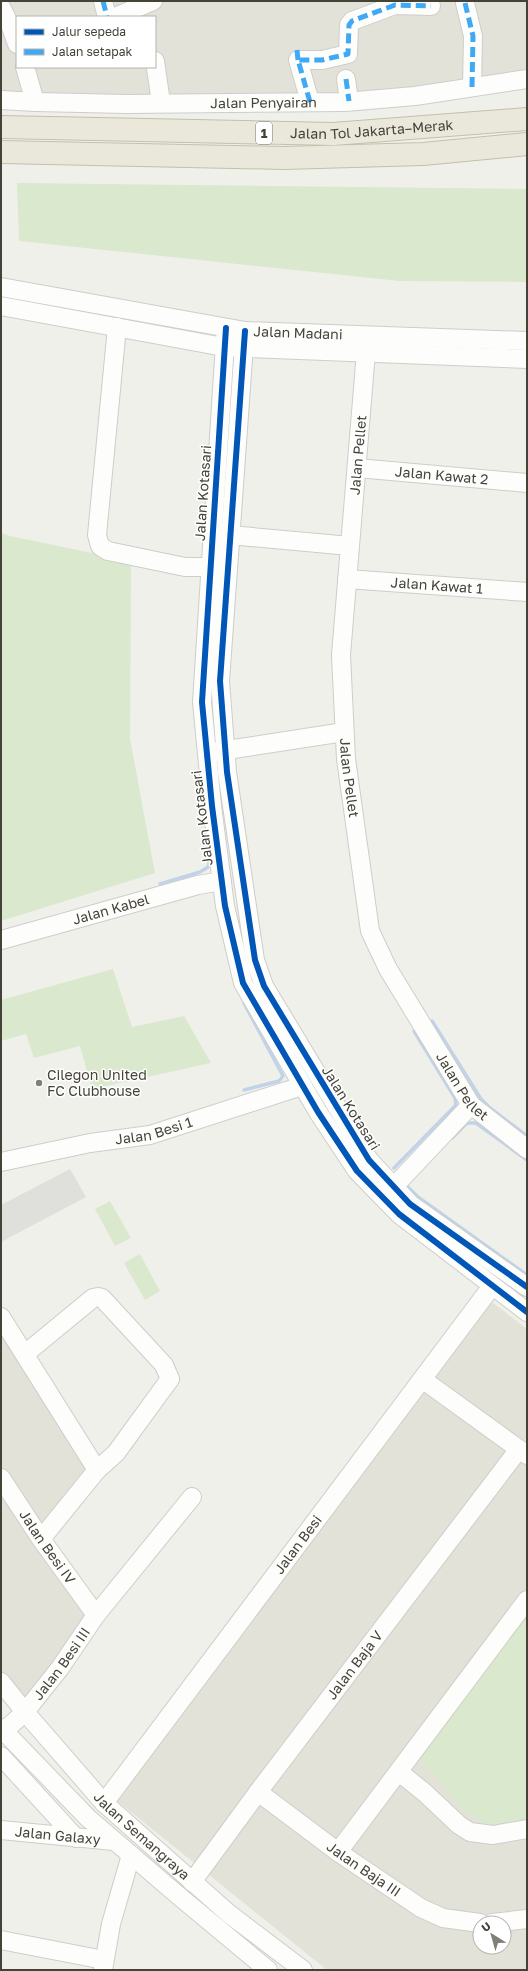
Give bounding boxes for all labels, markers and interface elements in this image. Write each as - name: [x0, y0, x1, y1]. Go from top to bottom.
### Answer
- legend: [16, 16, 156, 68]
- text: Jalur sepeda: [52, 24, 126, 39]
- text: Jalan setapak: [52, 44, 133, 59]
- street label: Jalan Penyairan: [210, 93, 317, 111]
- street label: Jalan Tol Jakarta–Merak: [290, 116, 454, 142]
- road number: 1: [256, 122, 272, 144]
- street label: Jalan Madani: [253, 322, 343, 342]
- street label: Jalan Pellet: [346, 414, 369, 495]
- street label: Jalan Kotasari: [191, 444, 214, 541]
- street label: Jalan Kawat 2: [394, 462, 489, 488]
- street label: Jalan Kawat 1: [390, 573, 484, 597]
- street label: Jalan Pellet: [337, 737, 363, 818]
- street label: Jalan Kotasari: [187, 769, 216, 867]
- street label: Jalan Kabel: [70, 890, 151, 928]
- street label: Jalan Pellet: [433, 1049, 492, 1124]
- street label: Jalan Kotasari: [319, 1063, 384, 1153]
- place label: Cilegon United FC Clubhouse: [47, 1066, 147, 1099]
- marker: Cilegon United FC Clubhouse: [34, 1078, 44, 1088]
- street label: Jalan Besi 1: [114, 1113, 195, 1148]
- street label: Jalan Besi IV: [16, 1506, 80, 1587]
- street label: Jalan Besi: [270, 1512, 325, 1577]
- street label: Jalan Besi III: [29, 1624, 93, 1703]
- street label: Jalan Baja V: [322, 1627, 386, 1703]
- street label: Jalan Semangraya: [90, 1788, 194, 1883]
- street label: Jalan Galaxy: [14, 1822, 102, 1848]
- street label: Jalan Baja III: [324, 1838, 404, 1900]
- north arrow: [472, 1915, 512, 1955]
- text: U: [479, 1919, 493, 1934]

